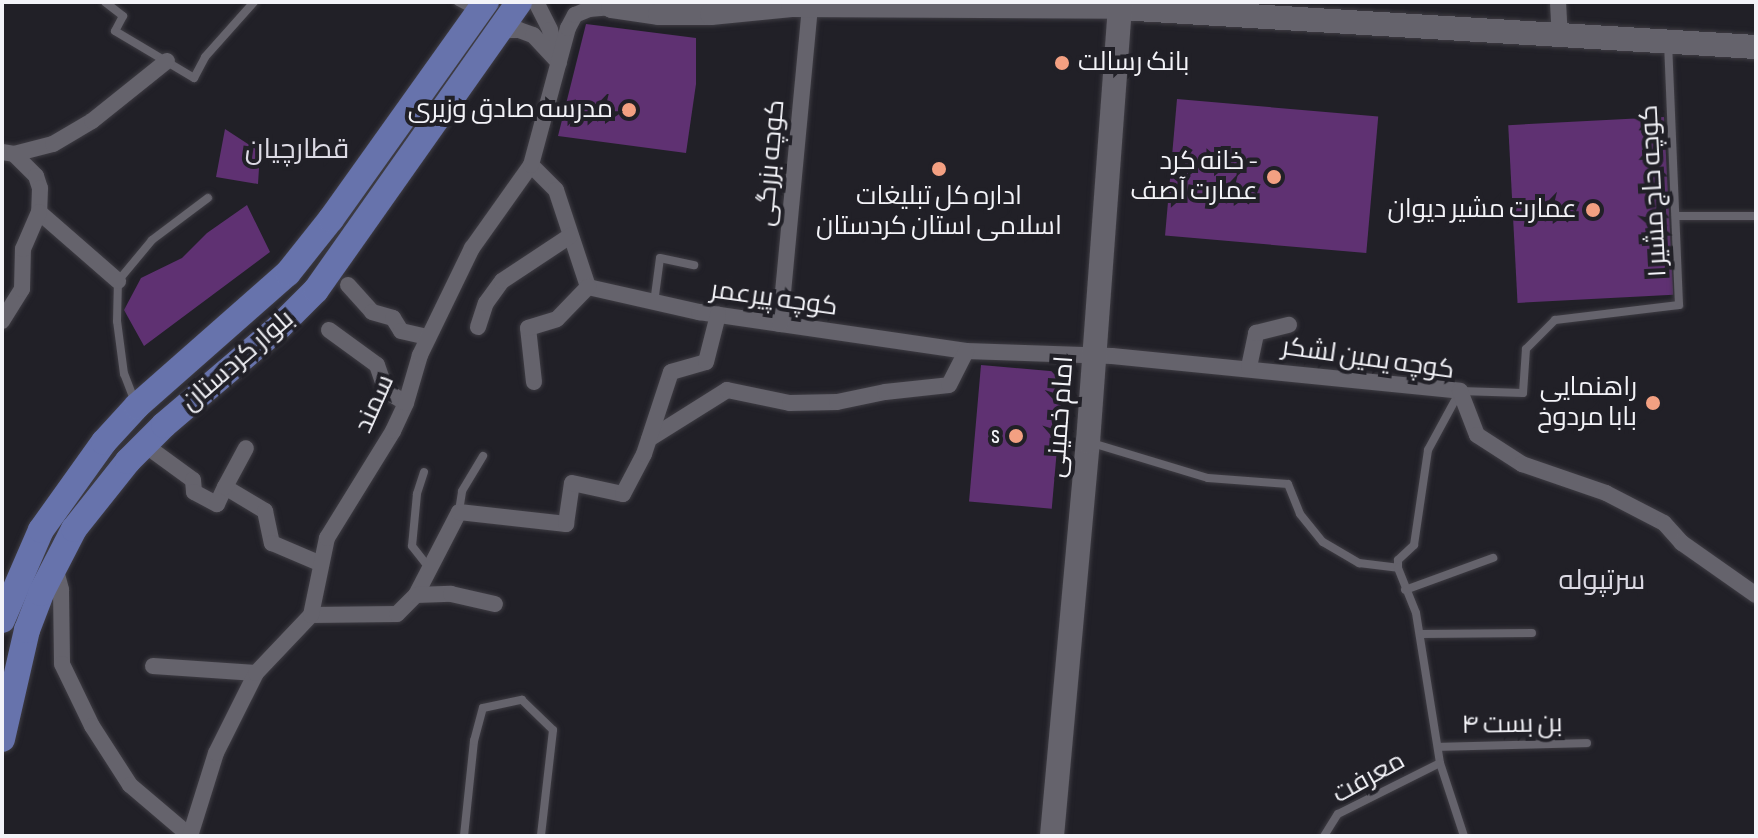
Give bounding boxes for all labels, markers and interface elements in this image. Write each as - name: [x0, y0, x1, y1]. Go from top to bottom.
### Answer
- place label: بانک رسالت: [1078, 47, 1189, 79]
- marker: بانک رسالت: [1053, 54, 1071, 72]
- place label: مدرسه صادق وزیری: [408, 94, 613, 126]
- street label: کوچه بزرگی: [750, 98, 792, 228]
- marker: مدرسه صادق وزیری: [620, 101, 638, 119]
- street label: کوچه حاج مشیر ۱: [1634, 104, 1674, 278]
- district label: قطارچیان: [245, 133, 349, 167]
- place label: خانه کرد - عمارت آصف: [1130, 146, 1258, 208]
- marker: اداره کل تبلیغات اسلامی استان کردستان: [930, 160, 948, 178]
- marker: خانه کرد - عمارت آصف: [1265, 168, 1283, 186]
- place label: اداره کل تبلیغات اسلامی استان کردستان: [816, 181, 1062, 242]
- place label: عمارت مشیر دیوان: [1387, 194, 1577, 226]
- marker: عمارت مشیر دیوان: [1584, 201, 1602, 219]
- street label: کوچه پیرعمر: [708, 275, 840, 323]
- street label: بلوار کردستان: [175, 304, 301, 418]
- street label: کوچه یمین لشکر: [1280, 331, 1456, 387]
- street label: امام خمینی: [1041, 355, 1081, 479]
- street label: سمند: [348, 370, 402, 438]
- place label: راهنمایی بابا مردوخ: [1537, 372, 1637, 434]
- marker: راهنمایی بابا مردوخ: [1644, 394, 1662, 412]
- place label: s: [991, 420, 1000, 452]
- marker: s: [1007, 427, 1025, 445]
- district label: سرتپوله: [1559, 564, 1645, 598]
- street label: بن بست ۴: [1461, 709, 1563, 741]
- street label: معرفت: [1327, 745, 1411, 811]

